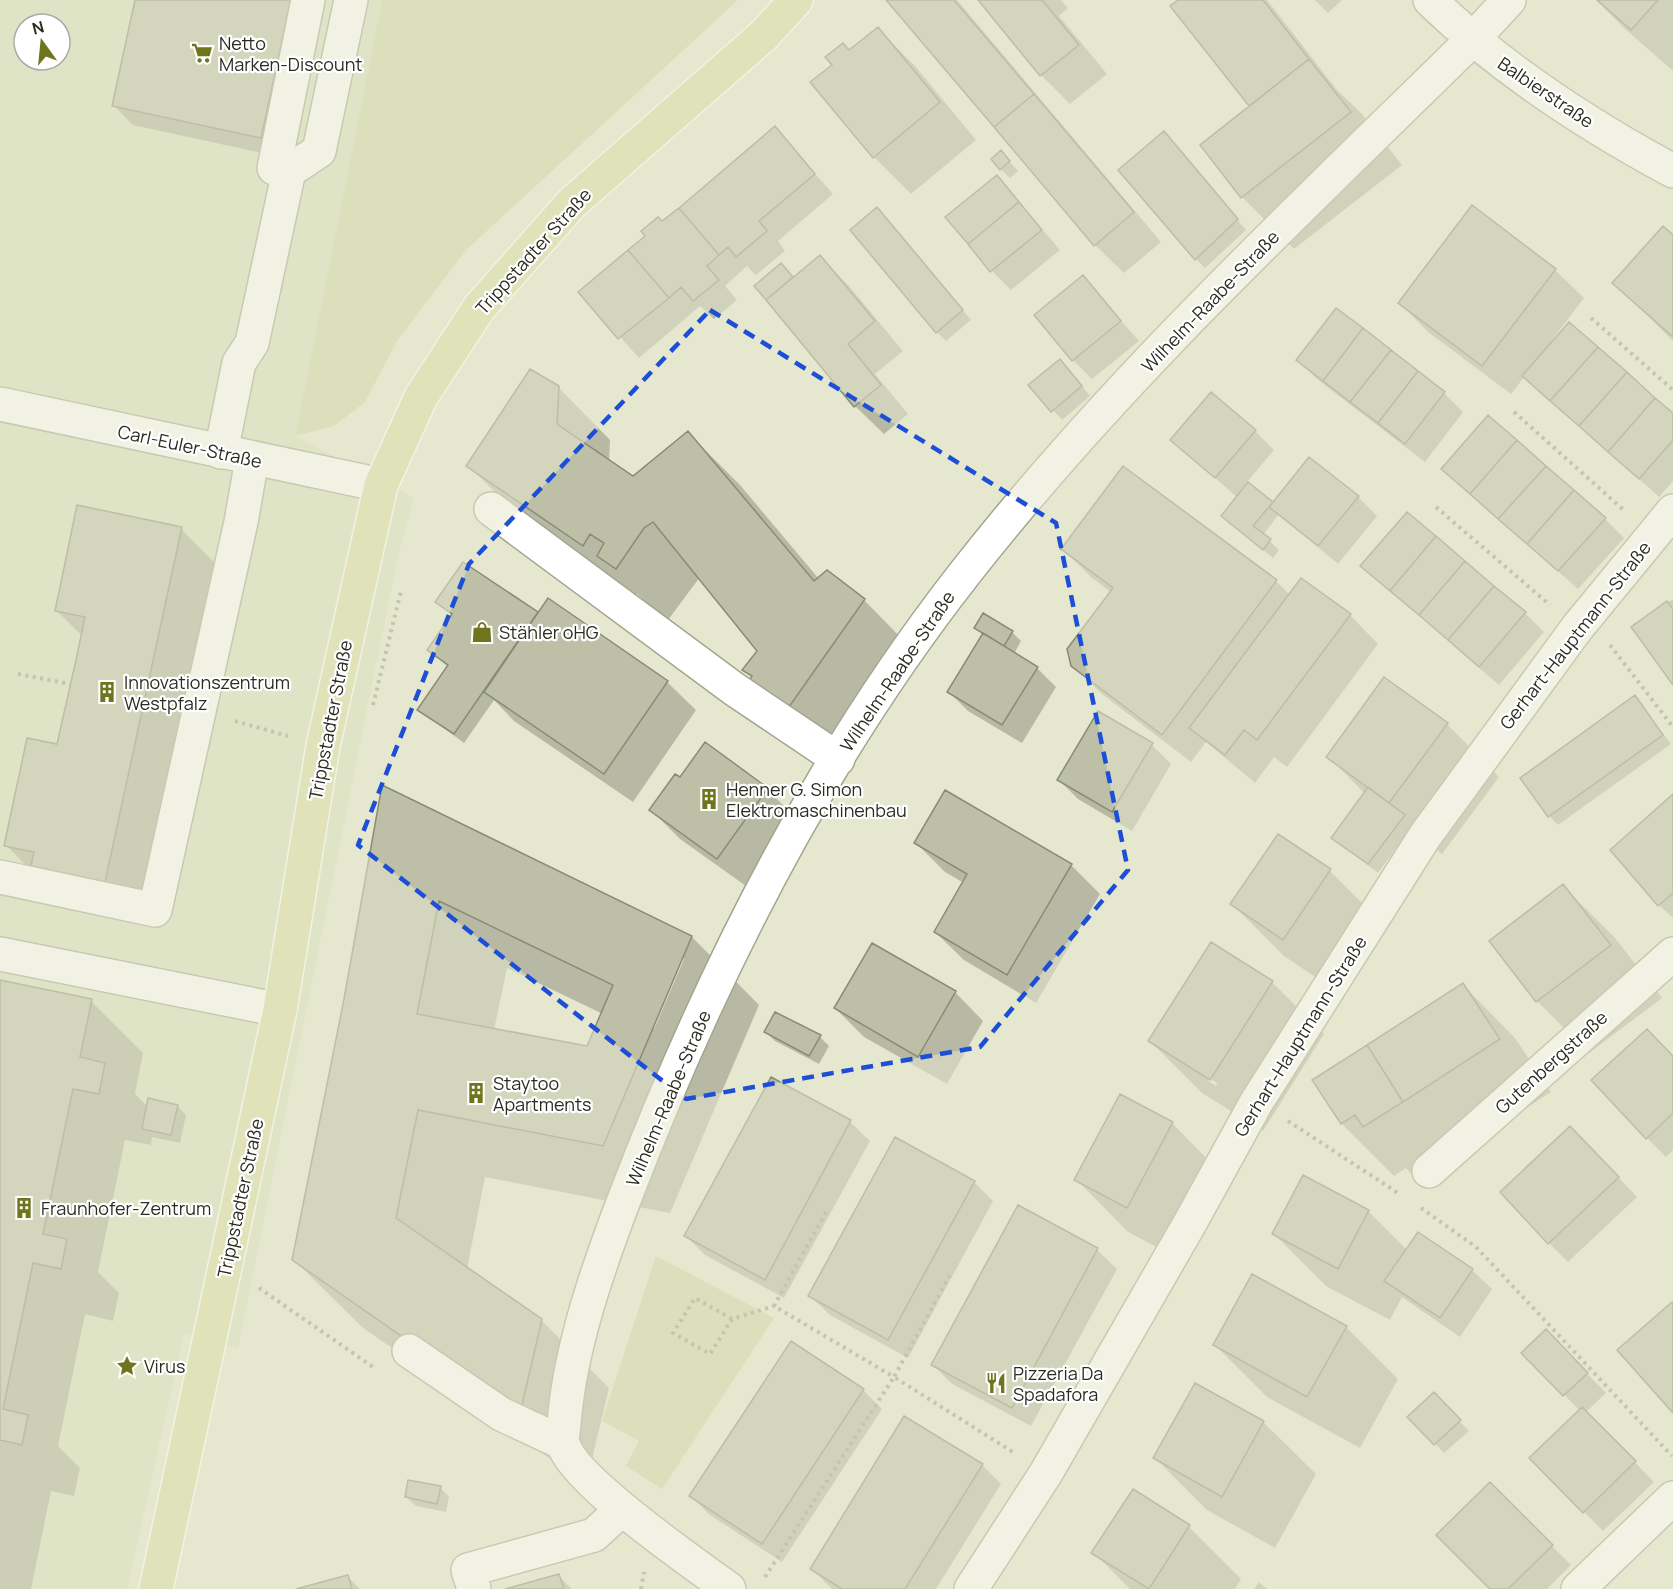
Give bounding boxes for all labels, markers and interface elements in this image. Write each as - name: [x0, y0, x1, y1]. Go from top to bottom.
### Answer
- north arrow: [12, 12, 72, 72]
- text: N: [30, 15, 47, 40]
- place label: Netto Marken-Discount: [219, 31, 363, 76]
- supermarket icon: Netto Marken-Discount: [190, 41, 214, 65]
- street label: Balbierstraße: [1493, 51, 1599, 133]
- street label: Trippstadter Straße: [470, 183, 596, 319]
- street label: Wilhelm-Raabe-Straße: [1136, 225, 1284, 377]
- street label: Carl-Euler-Straße: [116, 419, 264, 473]
- street label: Gerhart-Hauptmann-Straße: [1494, 536, 1656, 734]
- street label: Wilhelm-Raabe-Straße: [834, 586, 960, 756]
- shop icon: Stähler oHG: [470, 620, 494, 644]
- place label: Stähler oHG: [499, 620, 599, 644]
- street label: Trippstadter Straße: [303, 638, 357, 802]
- place label: Innovationszentrum Westpfalz: [124, 670, 290, 715]
- building icon: Innovationszentrum Westpfalz: [95, 680, 119, 704]
- place label: Henner G. Simon Elektromaschinenbau: [726, 777, 907, 822]
- building icon: Henner G. Simon Elektromaschinenbau: [697, 787, 721, 811]
- street label: Gerhart-Hauptmann-Straße: [1228, 931, 1372, 1141]
- street label: Gutenbergstraße: [1490, 1005, 1612, 1119]
- street label: Wilhelm-Raabe-Straße: [620, 1006, 716, 1190]
- place label: Staytoo Apartments: [493, 1071, 592, 1116]
- building icon: Staytoo Apartments: [464, 1081, 488, 1105]
- street label: Trippstadter Straße: [211, 1116, 269, 1280]
- building icon: Fraunhofer-Zentrum: [12, 1196, 36, 1220]
- place label: Fraunhofer-Zentrum: [41, 1196, 211, 1220]
- place icon: Virus: [115, 1354, 139, 1378]
- place label: Virus: [144, 1354, 185, 1378]
- place label: Pizzeria Da Spadafora: [1013, 1361, 1103, 1406]
- restaurant icon: Pizzeria Da Spadafora: [984, 1371, 1008, 1395]

